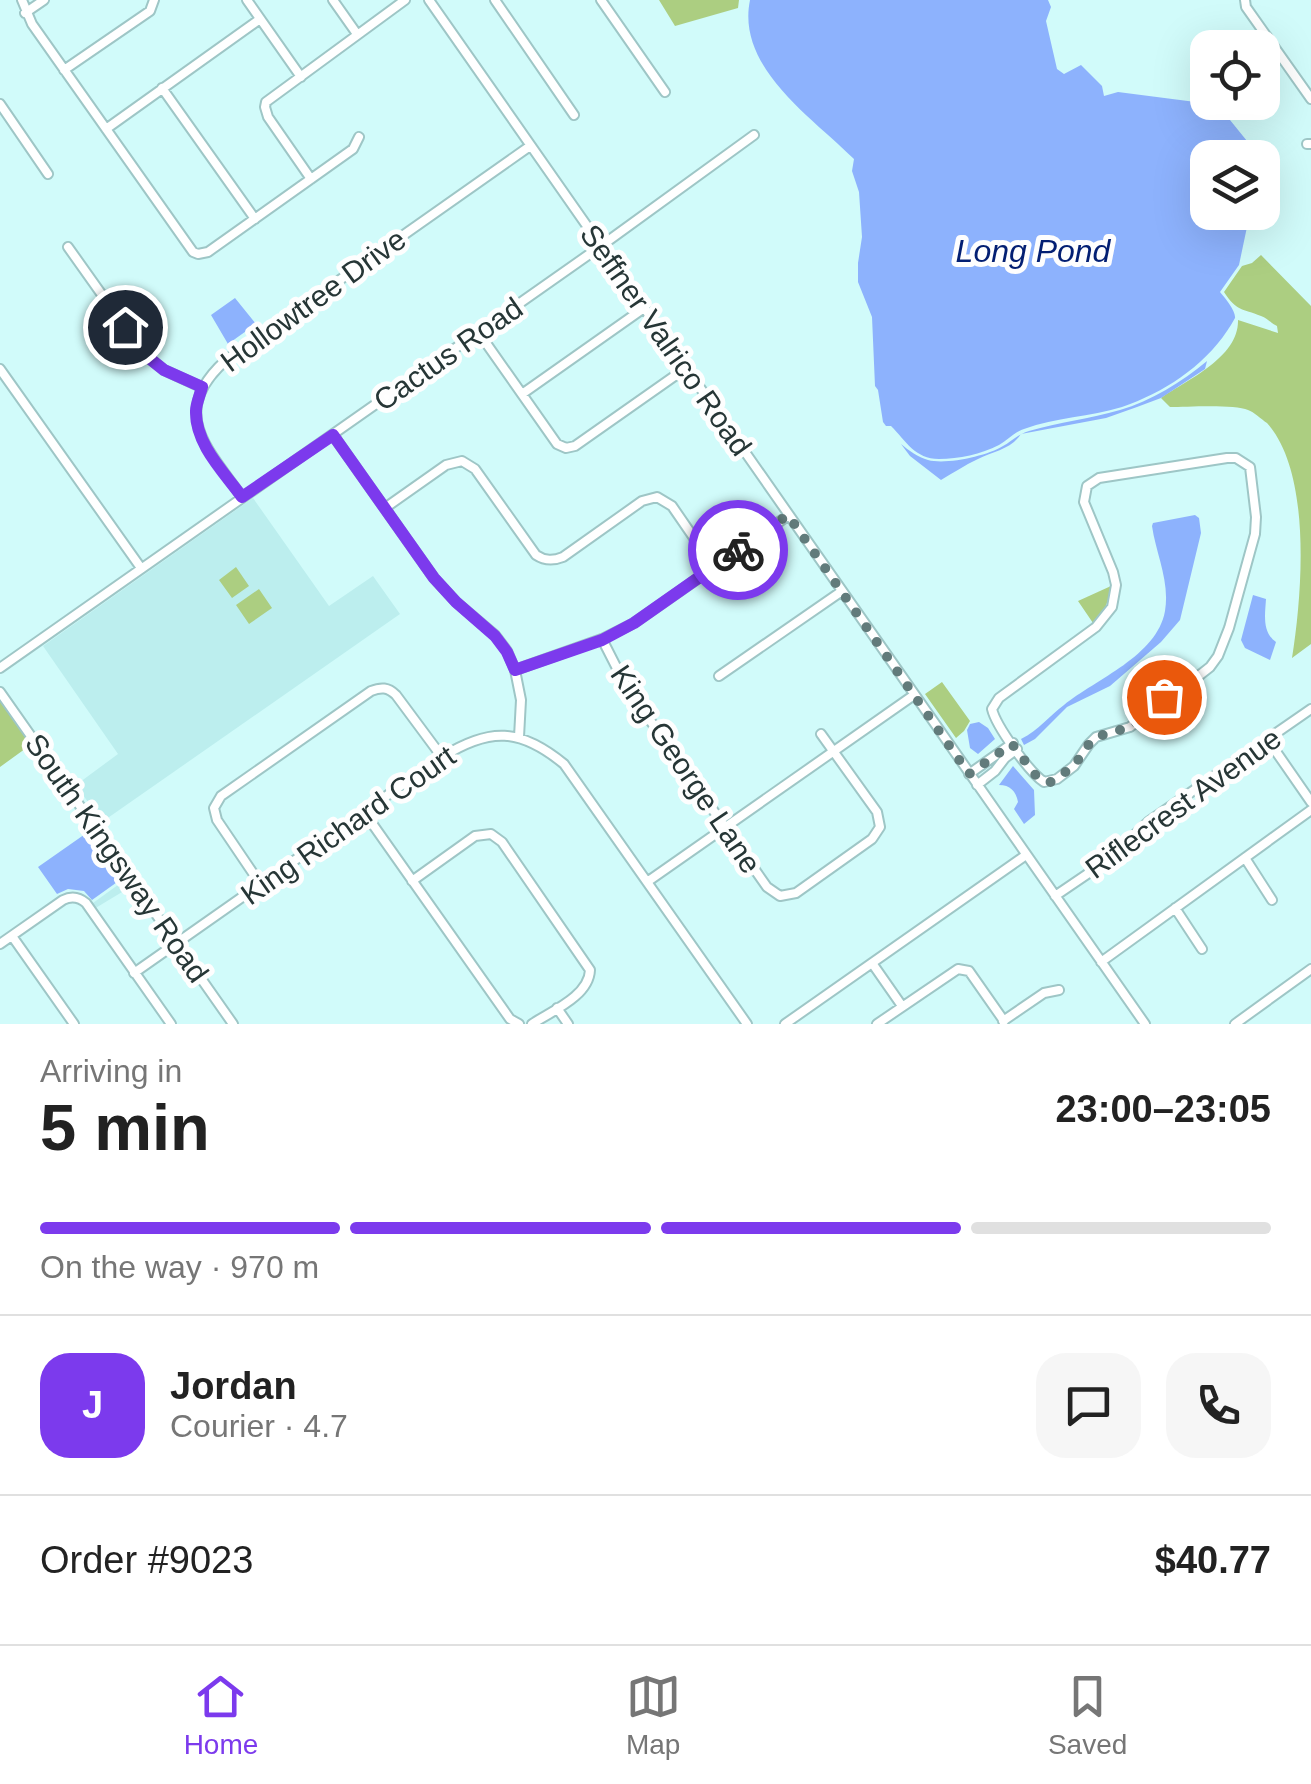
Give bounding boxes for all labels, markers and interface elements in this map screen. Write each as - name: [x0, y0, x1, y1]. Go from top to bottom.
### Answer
- map controls: [1190, 30, 1280, 230]
- button: locate: [1190, 30, 1280, 120]
- button: layers: [1190, 140, 1280, 230]
- street label: Seffner Valrico Road: [574, 218, 758, 462]
- street label: Hollowtree Drive: [214, 222, 412, 378]
- water label: Long Pond: [956, 233, 1112, 269]
- pin: [83, 285, 168, 370]
- street label: Cactus Road: [368, 291, 528, 417]
- icon: home: [98, 300, 153, 355]
- courier: [688, 500, 788, 600]
- icon: bike: [711, 523, 766, 578]
- pin: [1122, 655, 1207, 740]
- street label: King George Lane: [604, 659, 768, 879]
- icon: bag: [1137, 670, 1192, 725]
- street label: Riflecrest Avenue: [1079, 721, 1287, 885]
- street label: South Kingsway Road: [19, 728, 215, 988]
- street label: King Richard Court: [235, 738, 462, 911]
- text: Arriving in: [40, 1053, 182, 1089]
- text: 23:00–23:05: [1055, 1088, 1271, 1130]
- text: 5 min: [40, 1091, 210, 1164]
- text: On the way · 970 m: [40, 1249, 319, 1285]
- button: chat: [1036, 1353, 1141, 1458]
- button: phone: [1166, 1353, 1271, 1458]
- text: Jordan: [170, 1365, 297, 1407]
- text: J: [82, 1384, 103, 1426]
- text: Courier · 4.7: [170, 1408, 348, 1444]
- text: Order #9023: [40, 1539, 253, 1581]
- text: $40.77: [1155, 1539, 1271, 1581]
- tab: Home: [184, 1669, 258, 1761]
- tab: Map: [626, 1669, 681, 1761]
- tab: Saved: [1048, 1669, 1127, 1761]

